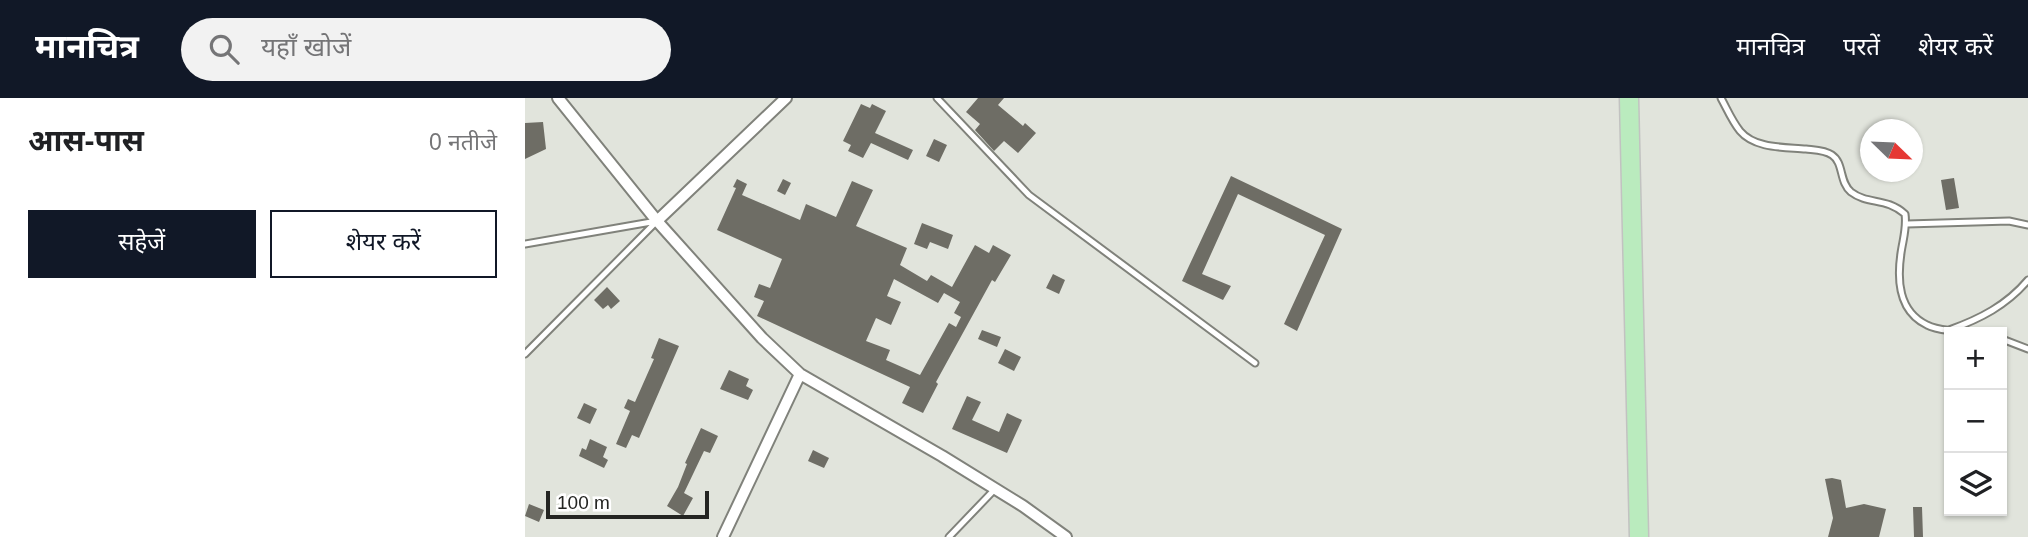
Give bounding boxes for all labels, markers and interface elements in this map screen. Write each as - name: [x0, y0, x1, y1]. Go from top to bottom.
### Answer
- search box: [181, 18, 671, 81]
- text: मानचित्र: [35, 28, 139, 65]
- icon: search: [205, 30, 243, 68]
- text: यहाँ खोजें: [261, 32, 351, 62]
- text: मानचित्र: [1736, 33, 1805, 60]
- text: परतें: [1843, 33, 1880, 60]
- text: शेयर करें: [1918, 33, 1993, 60]
- north arrow: [1860, 119, 1923, 182]
- text: आस-पास: [28, 124, 144, 157]
- text: 0 नतीजे: [429, 129, 497, 155]
- button: सहेजें: [28, 210, 256, 278]
- button: शेयर करें: [270, 210, 497, 278]
- map controls: [1944, 327, 2007, 516]
- button: +: [1944, 327, 2007, 390]
- button: −: [1944, 390, 2007, 453]
- button: layers: [1944, 453, 2007, 516]
- scale bar: [546, 488, 709, 520]
- text: 100 m: [557, 492, 610, 513]

